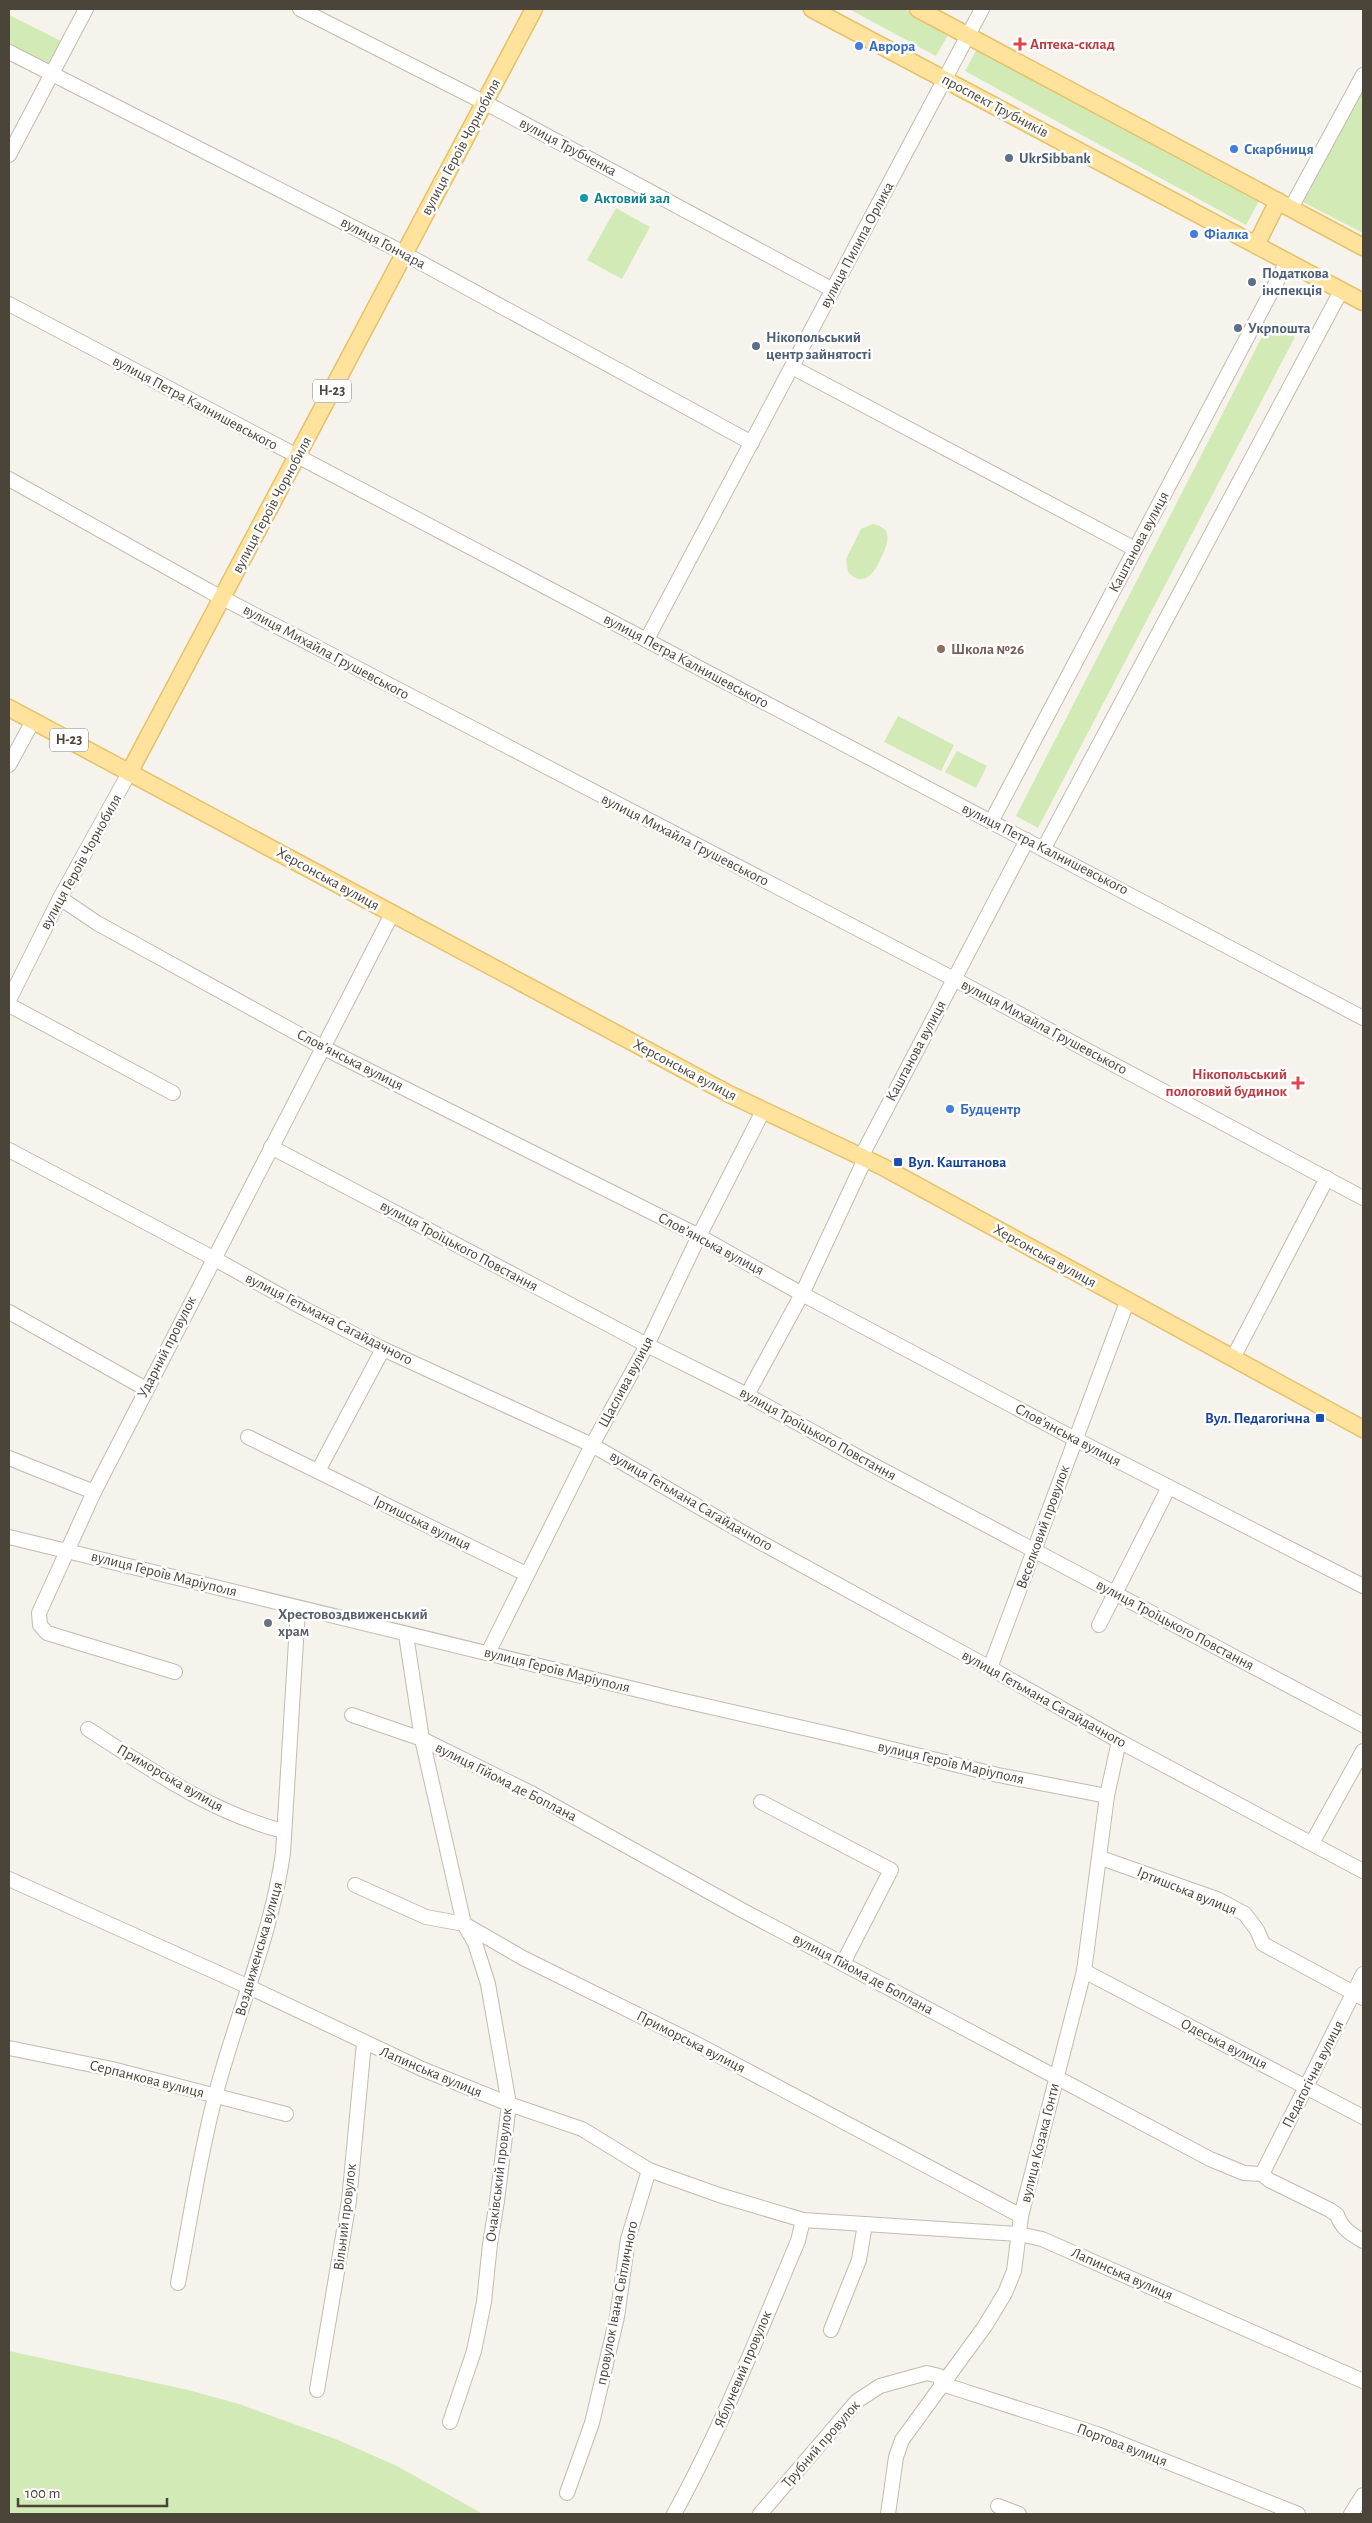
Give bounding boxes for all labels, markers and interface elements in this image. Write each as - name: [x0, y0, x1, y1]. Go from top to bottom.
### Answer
- place label: Аптека-склад: [1030, 37, 1115, 52]
- marker: Аптека-склад: [1014, 38, 1026, 50]
- place label: Аврора: [869, 39, 915, 54]
- marker: Аврора: [853, 40, 865, 52]
- street label: проспект Трубників: [939, 72, 1051, 140]
- street label: вулиця Героїв Чорнобиля: [419, 76, 503, 218]
- street label: вулиця Трубченка: [517, 115, 619, 179]
- place label: Скарбниця: [1244, 142, 1314, 157]
- marker: Скарбниця: [1228, 143, 1240, 155]
- place label: UkrSibbank: [1019, 151, 1091, 166]
- marker: UkrSibbank: [1003, 152, 1015, 164]
- street label: вулиця Пилипа Орлика: [817, 179, 897, 310]
- place label: Актовий зал: [594, 191, 670, 206]
- marker: Актовий зал: [578, 192, 590, 204]
- street label: вулиця Гончара: [338, 214, 428, 272]
- place label: Фіалка: [1204, 227, 1249, 242]
- marker: Фіалка: [1188, 228, 1200, 240]
- place label: Податкова інспекція: [1262, 266, 1329, 298]
- marker: Податкова інспекція: [1246, 276, 1258, 288]
- place label: Укрпошта: [1248, 321, 1311, 336]
- marker: Укрпошта: [1232, 322, 1244, 334]
- place label: Нікопольський центр зайнятості: [766, 330, 871, 362]
- marker: Нікопольський центр зайнятості: [750, 340, 762, 352]
- street label: вулиця Петра Калнишевського: [110, 353, 280, 453]
- road number: Н-23: [313, 380, 351, 402]
- street label: вулиця Героїв Чорнобиля: [230, 434, 314, 576]
- street label: Каштанова вулиця: [1106, 489, 1172, 595]
- street label: вулиця Михайла Грушевського: [241, 602, 411, 702]
- street label: вулиця Петра Калнишевського: [601, 611, 771, 711]
- place label: Школа №26: [951, 642, 1024, 657]
- marker: Школа №26: [935, 643, 947, 655]
- road number: Н-23: [50, 728, 88, 752]
- street label: вулиця Михайла Грушевського: [599, 791, 771, 889]
- street label: вулиця Героїв Чорнобиля: [38, 792, 124, 932]
- street label: вулиця Петра Калнишевського: [959, 800, 1131, 898]
- street label: Херсонська вулиця: [274, 845, 382, 913]
- street label: вулиця Михайла Грушевського: [959, 977, 1129, 1077]
- street label: Каштанова вулиця: [883, 998, 949, 1104]
- street label: Словʼянська вулиця: [294, 1027, 406, 1093]
- street label: Херсонська вулиця: [631, 1036, 739, 1104]
- place label: Нікопольський пологовий будинок: [1166, 1067, 1288, 1099]
- marker: Нікопольський пологовий будинок: [1291, 1076, 1305, 1090]
- place label: Будцентр: [960, 1102, 1021, 1117]
- marker: Будцентр: [944, 1103, 956, 1115]
- place label: Вул. Каштанова: [908, 1155, 1006, 1170]
- marker: Вул. Каштанова: [892, 1156, 904, 1168]
- street label: вулиця Троїцького Повстання: [378, 1198, 540, 1294]
- street label: Словʼянська вулиця: [656, 1210, 766, 1278]
- street label: Херсонська вулиця: [991, 1222, 1099, 1290]
- street label: вулиця Гетьмана Сагайдачного: [243, 1270, 415, 1368]
- street label: Ударний провулок: [135, 1293, 199, 1400]
- street label: Щаслива вулиця: [596, 1334, 656, 1430]
- street label: вулиця Троїцького Повстання: [737, 1385, 899, 1483]
- street label: Словʼянська вулиця: [1013, 1401, 1123, 1469]
- place label: Вул. Педагогічна: [1205, 1411, 1310, 1426]
- marker: Вул. Педагогічна: [1314, 1412, 1326, 1424]
- street label: вулиця Гетьмана Сагайдачного: [607, 1448, 775, 1554]
- street label: Веселковий провулок: [1014, 1463, 1072, 1591]
- street label: Іртишська вулиця: [371, 1493, 473, 1553]
- street label: вулиця Героїв Маріуполя: [90, 1549, 238, 1599]
- street label: вулиця Троїцького Повстання: [1094, 1577, 1256, 1673]
- place label: Хрестовоздвиженський храм: [278, 1607, 428, 1639]
- marker: Хрестовоздвиженський храм: [262, 1617, 274, 1629]
- street label: вулиця Героїв Маріуполя: [483, 1645, 631, 1695]
- street label: вулиця Гетьмана Сагайдачного: [959, 1647, 1129, 1751]
- street label: вулиця Героїв Маріуполя: [876, 1739, 1026, 1787]
- street label: вулиця Гійома де Боплана: [433, 1740, 579, 1824]
- street label: Приморська вулиця: [114, 1741, 226, 1815]
- street label: Іртишська вулиця: [1135, 1864, 1239, 1918]
- street label: Воздвиженська вулиця: [233, 1880, 285, 2018]
- street label: вулиця Гійома де Боплана: [790, 1931, 936, 2017]
- street label: Приморська вулиця: [634, 2008, 748, 2076]
- street label: Одеська вулиця: [1178, 2016, 1270, 2072]
- street label: Педагогічна вулиця: [1279, 2018, 1347, 2130]
- street label: Лапинська вулиця: [378, 2044, 484, 2100]
- street label: Серпанкова вулиця: [88, 2057, 206, 2101]
- street label: вулиця Козака Гонти: [1018, 2082, 1062, 2204]
- street label: Очаківський провулок: [483, 2107, 515, 2243]
- street label: Вільний провулок: [331, 2163, 359, 2271]
- street label: провулок Івана Світличного: [594, 2220, 640, 2386]
- street label: Лапинська вулиця: [1069, 2245, 1175, 2303]
- street label: Яблуневий провулок: [712, 2308, 774, 2430]
- street label: Трубний провулок: [779, 2398, 863, 2490]
- street label: Портова вулиця: [1075, 2421, 1169, 2469]
- scale bar: [18, 2476, 166, 2508]
- text: 100 m: [25, 2486, 60, 2501]

